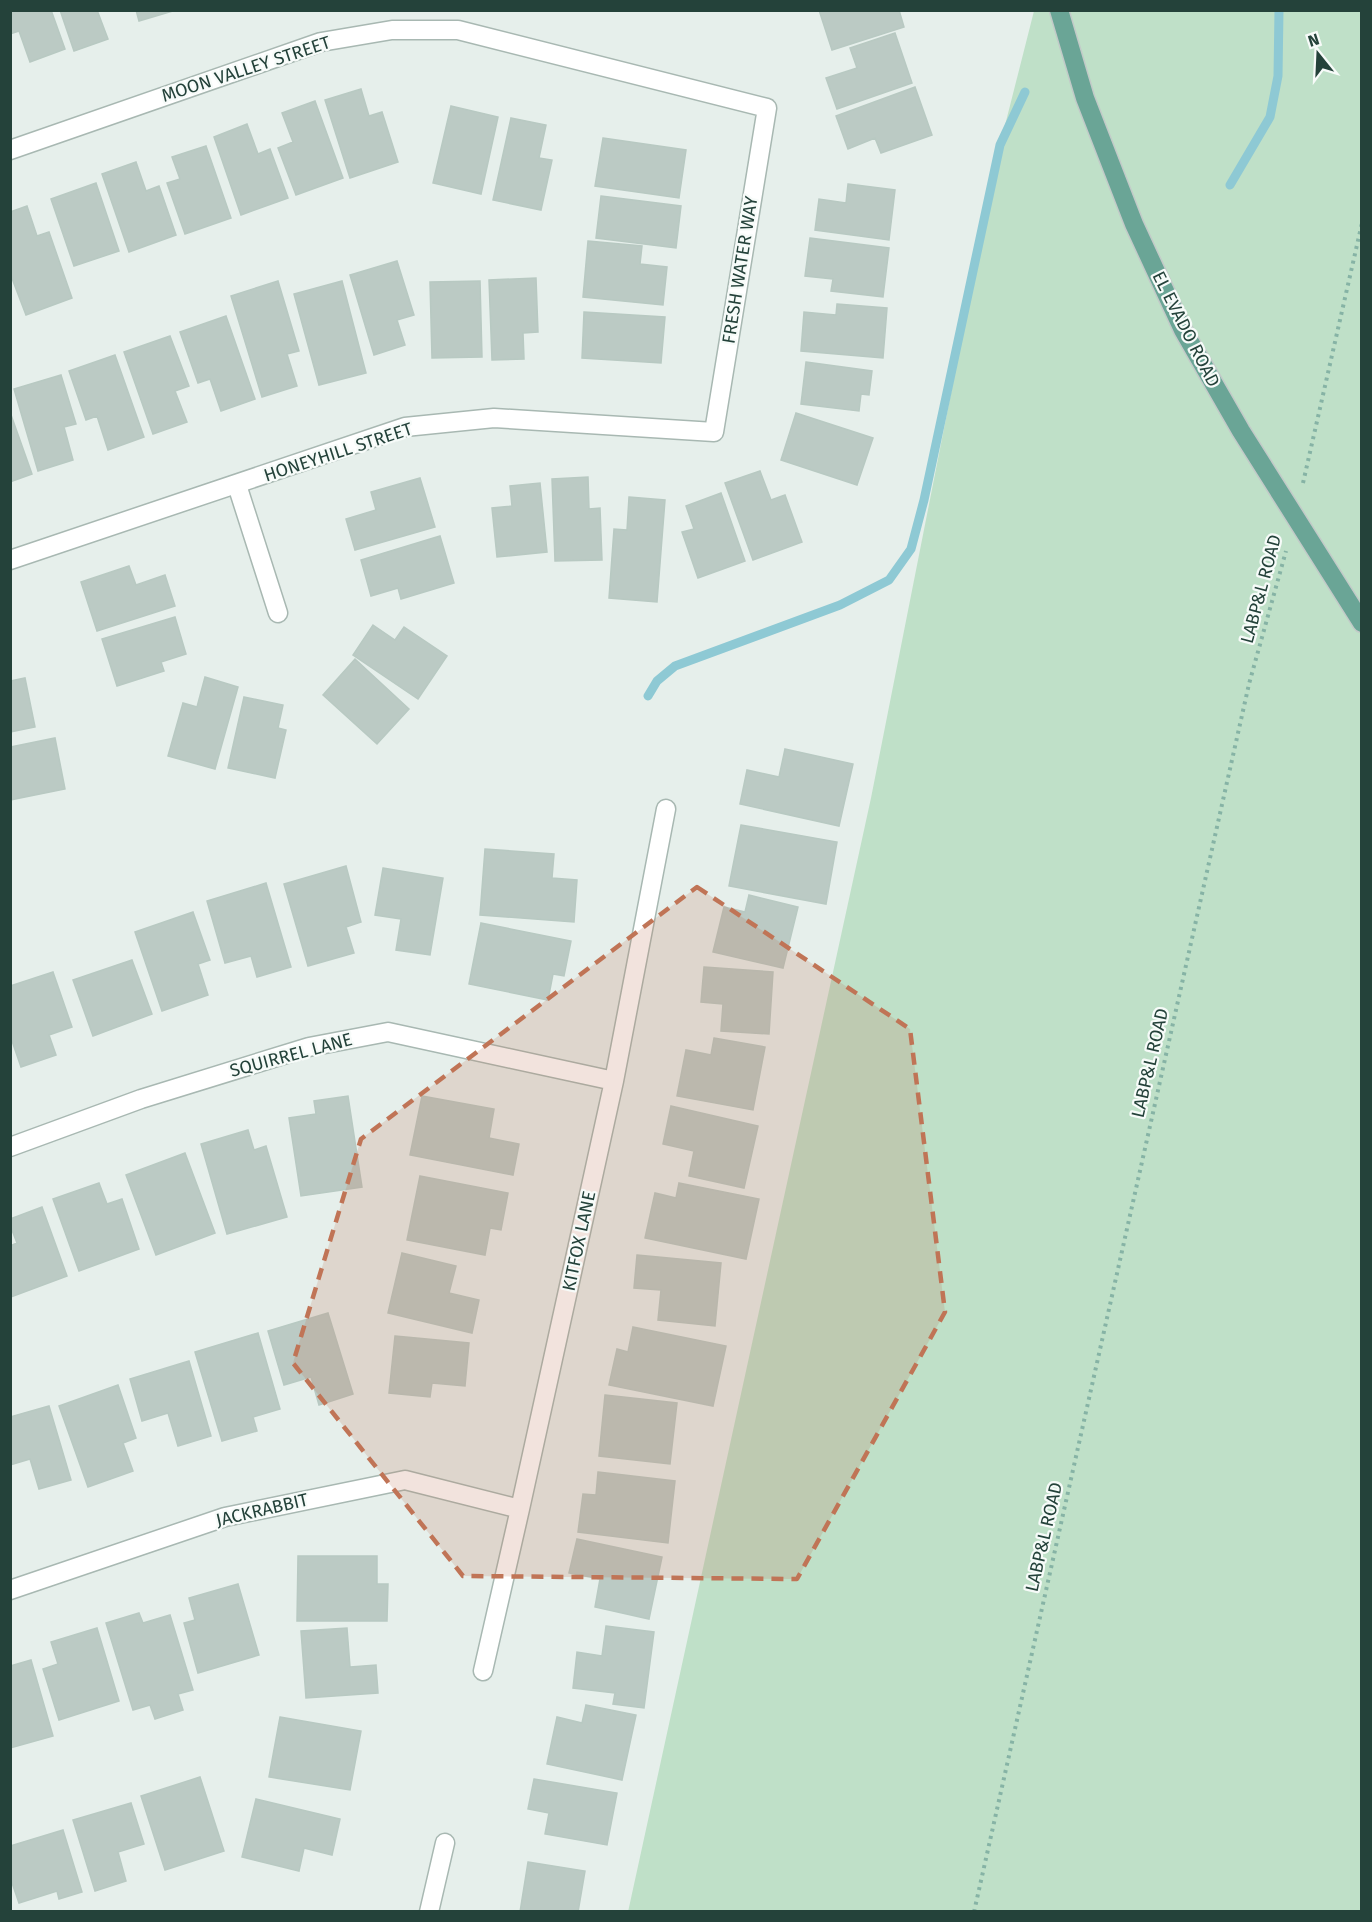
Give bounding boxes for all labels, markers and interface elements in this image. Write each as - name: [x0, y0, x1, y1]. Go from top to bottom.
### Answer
- north arrow: [1288, 24, 1348, 84]
- text: N: [1306, 30, 1321, 51]
- street label: MOON VALLEY STREET: [159, 31, 334, 107]
- street label: FRESH WATER WAY: [717, 195, 763, 345]
- street label: EL EVADO ROAD: [1147, 268, 1225, 390]
- street label: HONEYHILL STREET: [261, 417, 416, 486]
- street label: LABP&L ROAD: [1236, 532, 1286, 646]
- street label: LABP&L ROAD: [1127, 1006, 1173, 1120]
- street label: SQUIRREL LANE: [227, 1028, 355, 1082]
- street label: KITFOX LANE: [558, 1189, 600, 1293]
- street label: LABP&L ROAD: [1021, 1480, 1067, 1594]
- street label: JACKRABBIT: [214, 1489, 311, 1531]

